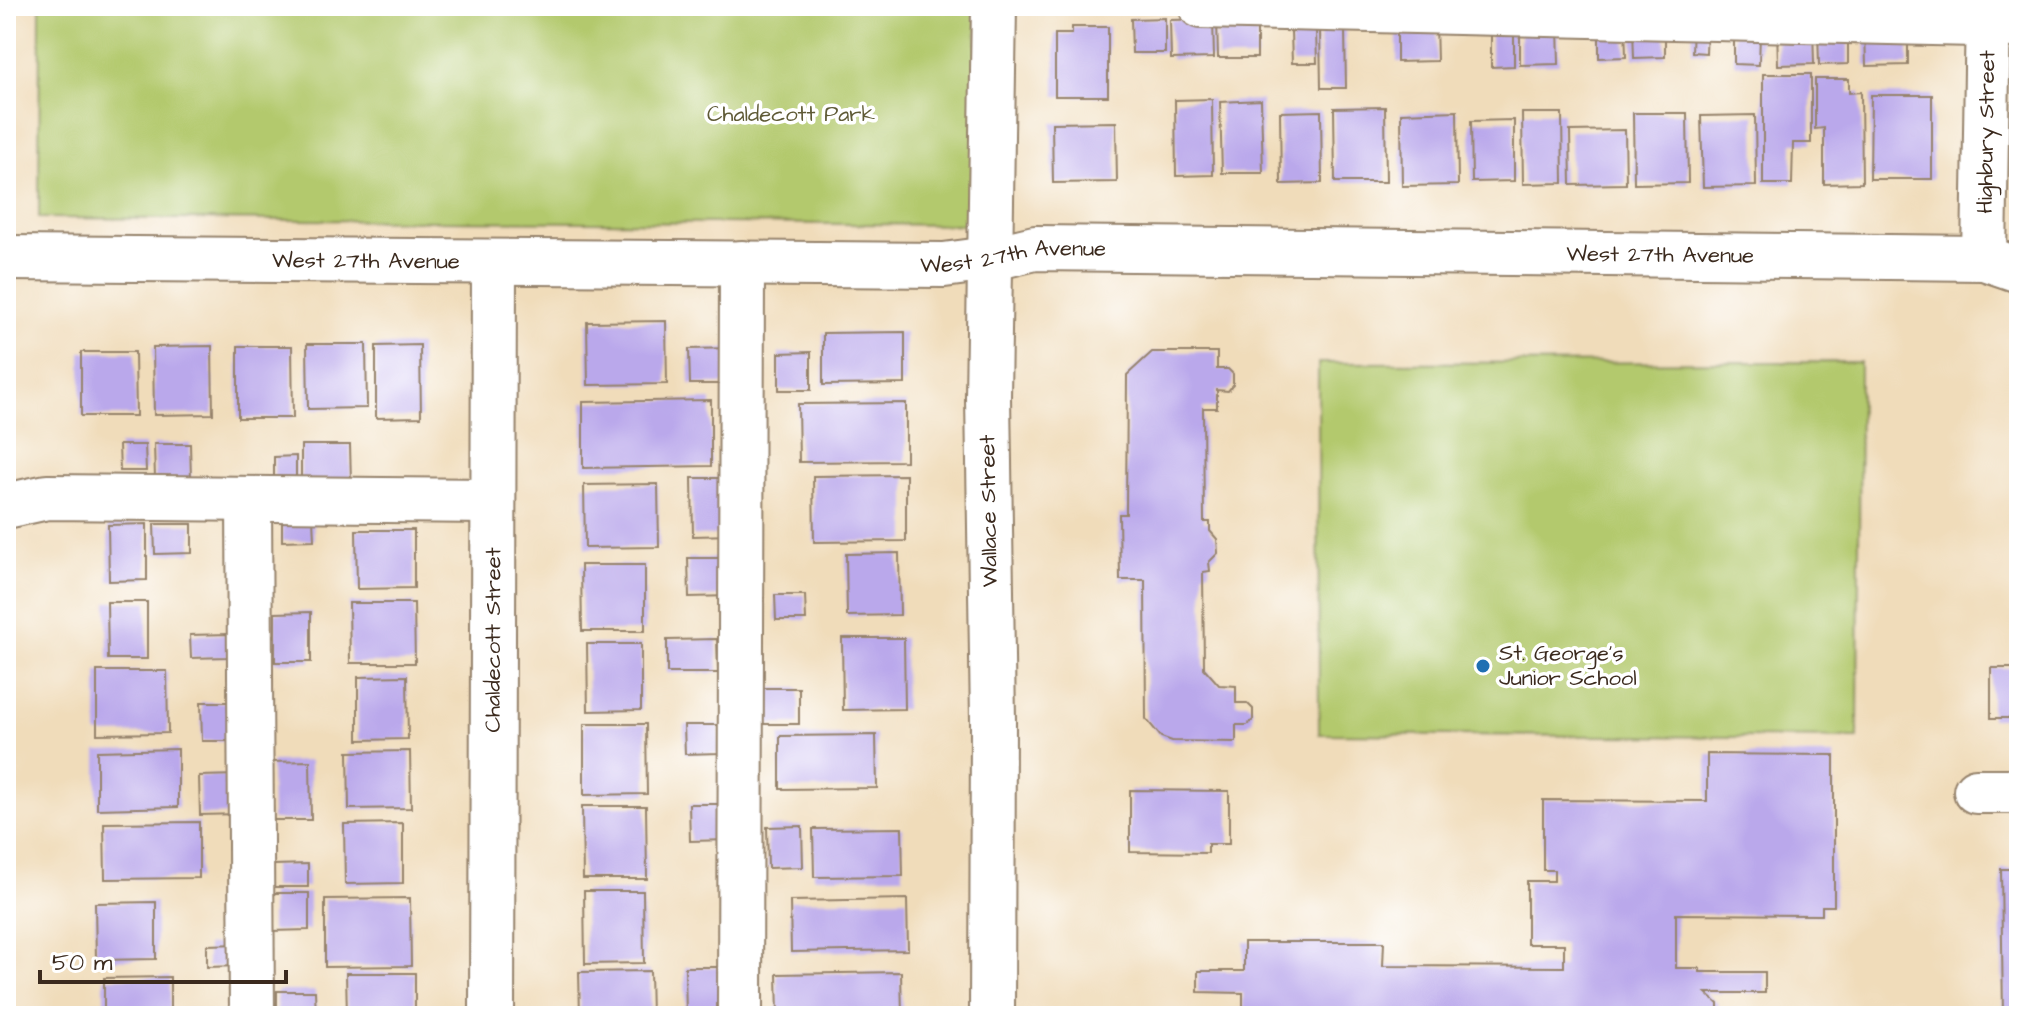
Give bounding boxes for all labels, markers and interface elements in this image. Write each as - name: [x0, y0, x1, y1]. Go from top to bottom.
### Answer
- street label: Highbury Street: [1969, 50, 2003, 214]
- park label: Chaldecott Park: [707, 99, 876, 130]
- street label: West 27th Avenue: [920, 232, 1106, 281]
- street label: West 27th Avenue: [1566, 238, 1754, 271]
- street label: West 27th Avenue: [272, 244, 460, 277]
- street label: Wallace Street: [972, 434, 1006, 588]
- street label: Chaldecott Street: [477, 547, 509, 733]
- place label: St. George's Junior School: [1499, 638, 1637, 694]
- marker: St. George's Junior School: [1474, 657, 1492, 675]
- scale bar: [40, 934, 286, 984]
- text: 50 m: [52, 946, 113, 980]

